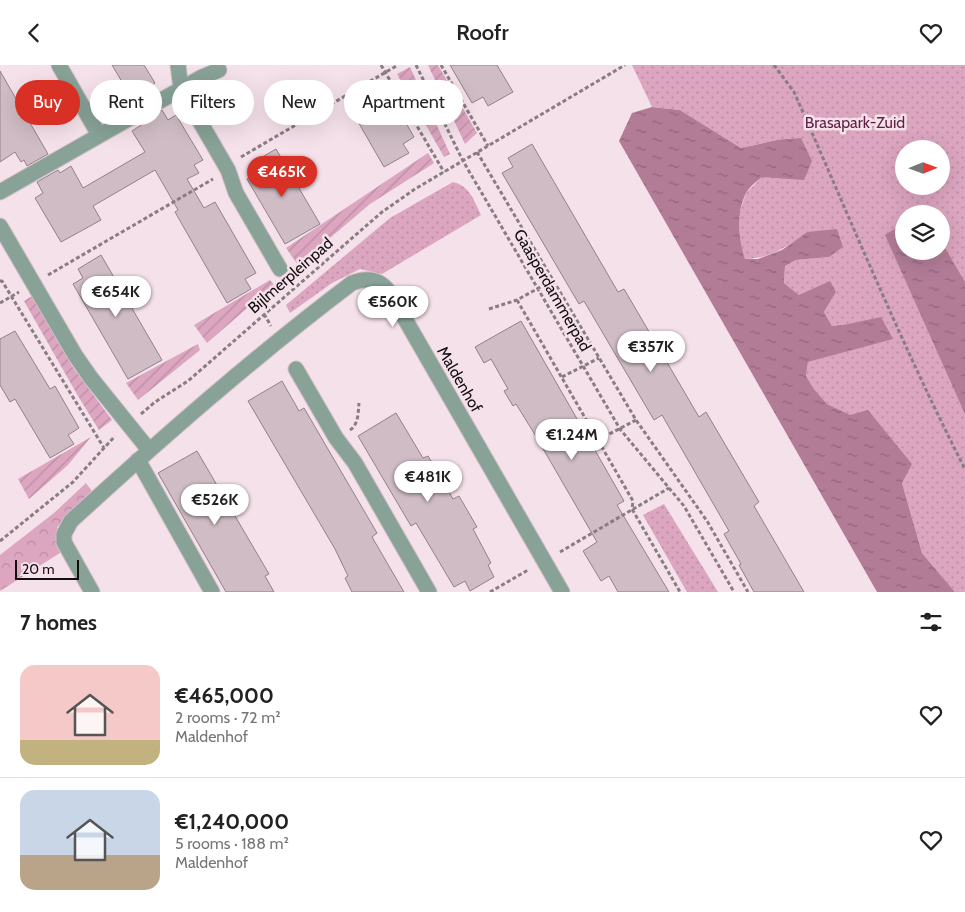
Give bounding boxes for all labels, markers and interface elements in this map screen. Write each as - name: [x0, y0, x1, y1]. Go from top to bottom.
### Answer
- icon: back: [20, 19, 48, 47]
- text: Roofr: [456, 19, 509, 46]
- icon: heart: [917, 19, 945, 47]
- chip: Buy: [15, 80, 80, 125]
- chip: Rent: [90, 80, 162, 125]
- chip: Filters: [172, 80, 254, 125]
- chip: New: [264, 80, 334, 125]
- chip: Apartment: [344, 80, 463, 125]
- park label: Brasapark-Zuid: [805, 113, 905, 132]
- north arrow: [895, 140, 950, 195]
- map controls: [895, 140, 950, 260]
- pin: €465K: [247, 155, 317, 198]
- text: €465K: [258, 162, 306, 181]
- button: layers: [895, 205, 950, 260]
- street label: Gaasperdammerpad: [510, 226, 595, 355]
- street label: Bijlmerpleinpad: [244, 233, 337, 317]
- pin: €654K: [81, 275, 151, 318]
- text: €654K: [92, 282, 140, 301]
- pin: €560K: [358, 285, 428, 328]
- text: €560K: [368, 292, 418, 311]
- pin: €357K: [616, 331, 686, 373]
- text: €357K: [628, 337, 674, 356]
- street label: Maldenhof: [433, 343, 486, 416]
- pin: €1.24M: [531, 419, 613, 461]
- text: €1.24M: [546, 425, 598, 444]
- pin: €481K: [393, 461, 463, 503]
- text: €481K: [405, 467, 451, 486]
- pin: €526K: [180, 483, 250, 526]
- text: €526K: [192, 490, 238, 509]
- scale bar: [15, 557, 79, 580]
- text: 20 m: [22, 560, 55, 578]
- icon: filters: [917, 608, 945, 636]
- text: 7 homes: [20, 610, 97, 635]
- text: €465,000: [175, 683, 274, 708]
- icon: home: [60, 685, 120, 745]
- icon: heart: [917, 701, 945, 729]
- text: 2 rooms · 72 m²: [175, 708, 280, 727]
- text: Maldenhof: [175, 727, 248, 746]
- text: €1,240,000: [175, 809, 289, 834]
- icon: home: [60, 810, 120, 870]
- icon: heart: [917, 826, 945, 854]
- text: 5 rooms · 188 m²: [175, 834, 289, 853]
- text: Maldenhof: [175, 853, 248, 872]

